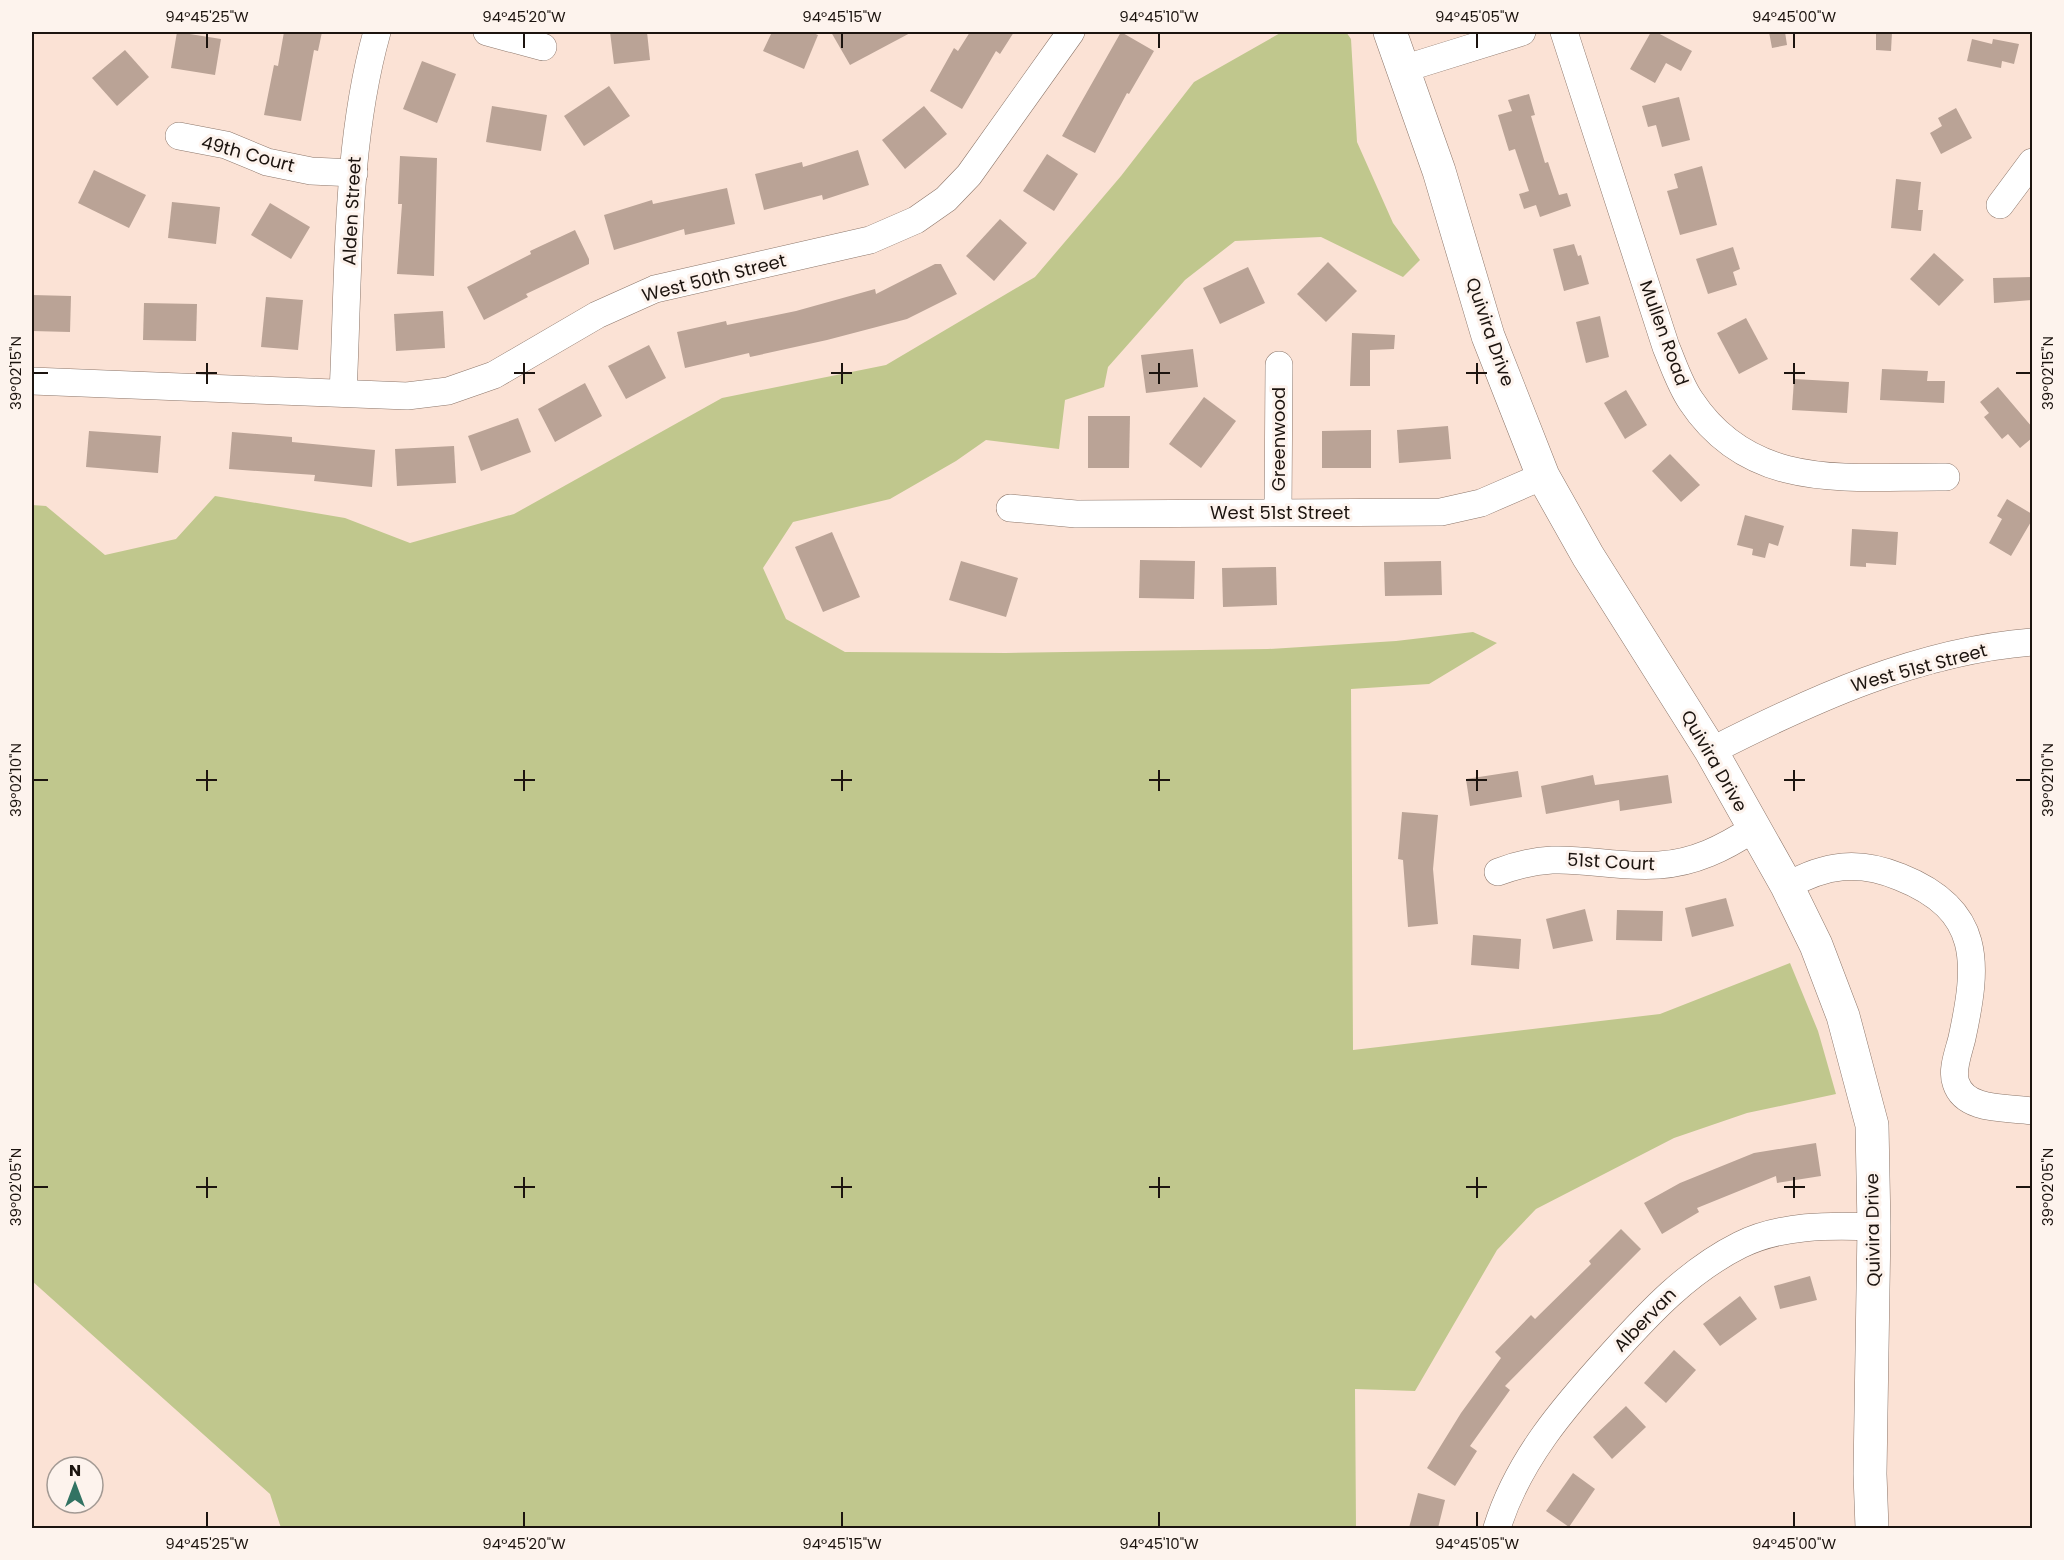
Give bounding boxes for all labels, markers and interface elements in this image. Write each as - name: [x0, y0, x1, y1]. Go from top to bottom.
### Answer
- text: 94°45'25"W: [165, 6, 249, 27]
- text: 94°45'20"W: [482, 6, 566, 27]
- text: 94°45'15"W: [802, 6, 882, 27]
- text: 94°45'10"W: [1119, 6, 1199, 27]
- text: 94°45'05"W: [1435, 6, 1519, 27]
- text: 94°45'00"W: [1752, 6, 1836, 27]
- street label: 49th Court: [199, 129, 298, 178]
- street label: Alden Street: [336, 156, 367, 266]
- street label: West 50th Street: [639, 248, 789, 308]
- street label: Quivira Drive: [1460, 274, 1521, 390]
- street label: Mullen Road: [1634, 277, 1695, 389]
- text: 39°02'15"N: [5, 336, 26, 410]
- text: 39°02'15"N: [2037, 336, 2058, 410]
- street label: Greenwood: [1266, 387, 1291, 491]
- street label: West 51st Street: [1210, 500, 1350, 525]
- street label: West 51st Street: [1848, 637, 1990, 698]
- street label: Quivira Drive: [1675, 705, 1754, 816]
- text: 39°02'10"N: [5, 743, 26, 817]
- text: 39°02'10"N: [2037, 743, 2058, 817]
- street label: 51st Court: [1566, 847, 1656, 876]
- text: 39°02'05"N: [5, 1148, 26, 1226]
- text: 39°02'05"N: [2037, 1148, 2058, 1226]
- street label: Quivira Drive: [1859, 1173, 1886, 1287]
- street label: Albervan: [1608, 1282, 1682, 1357]
- north arrow: [45, 1455, 105, 1515]
- text: N: [69, 1459, 81, 1482]
- text: 94°45'25"W: [165, 1533, 249, 1554]
- text: 94°45'20"W: [482, 1533, 566, 1554]
- text: 94°45'15"W: [802, 1533, 882, 1554]
- text: 94°45'10"W: [1119, 1533, 1199, 1554]
- text: 94°45'05"W: [1435, 1533, 1519, 1554]
- text: 94°45'00"W: [1752, 1533, 1836, 1554]

